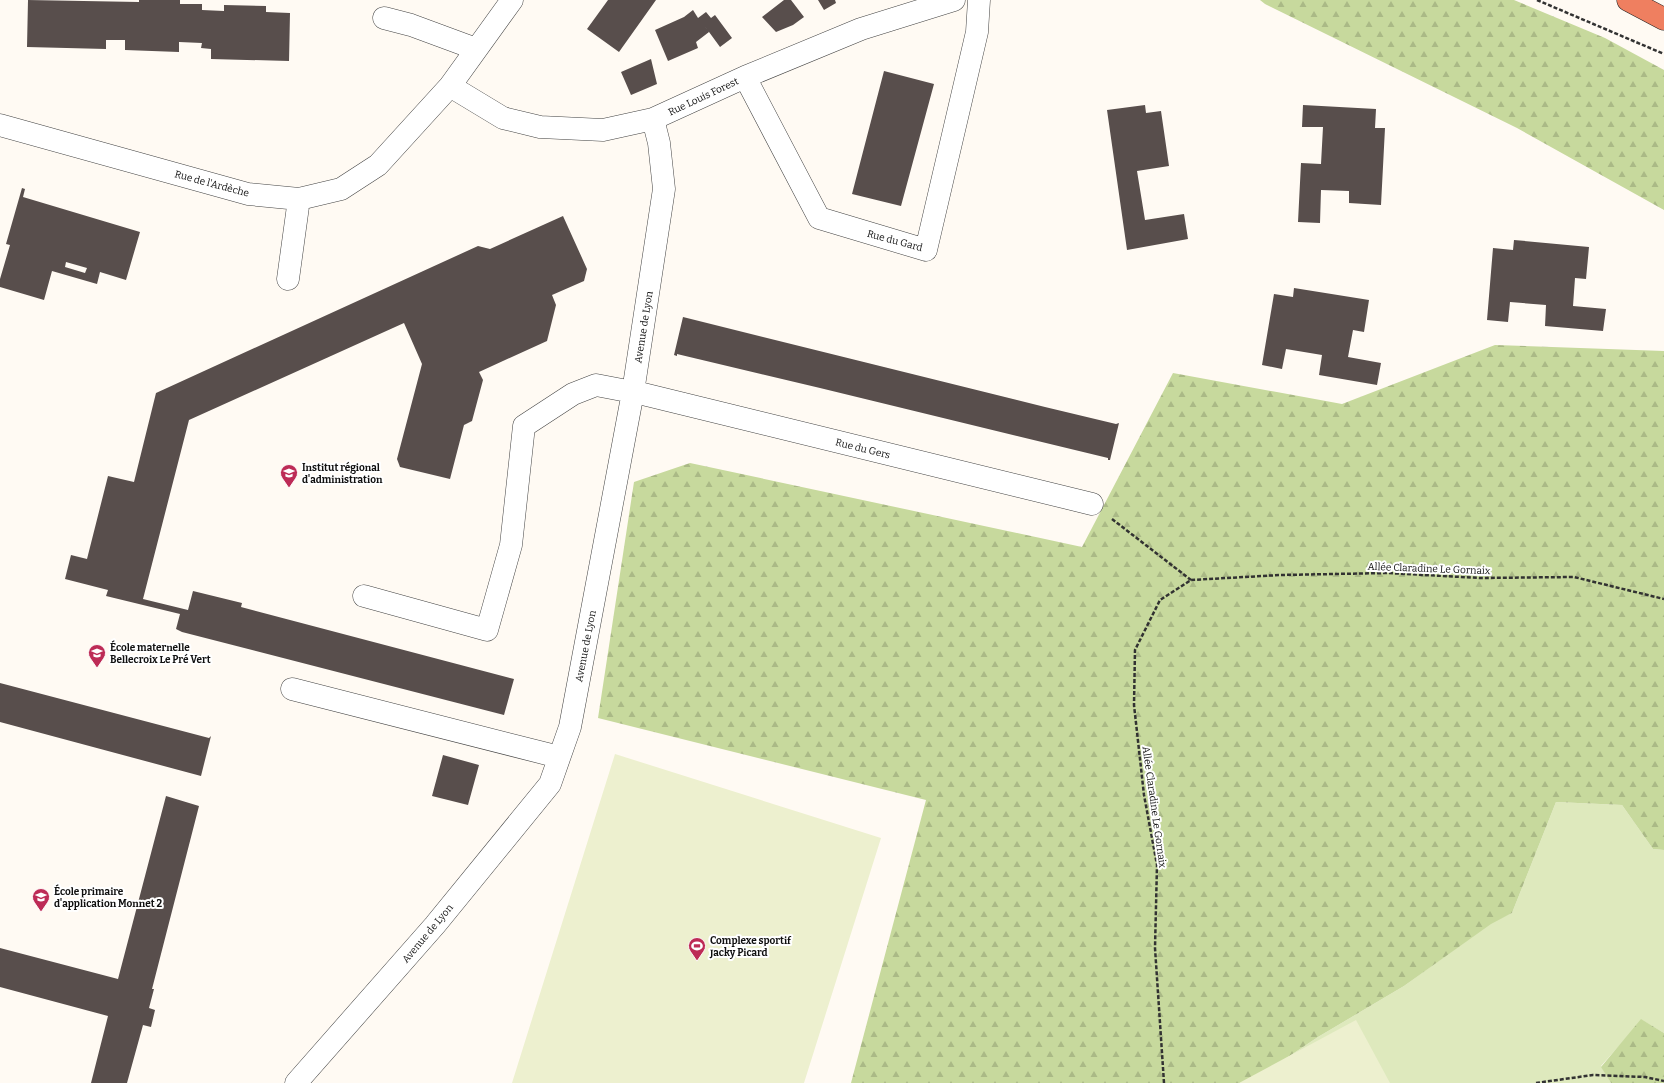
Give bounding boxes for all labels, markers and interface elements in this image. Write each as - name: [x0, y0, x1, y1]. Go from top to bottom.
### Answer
- street label: Rue Louis Forest: [666, 75, 741, 118]
- street label: Rue de l'Ardèche: [173, 168, 250, 200]
- street label: Rue du Gard: [866, 228, 924, 254]
- street label: Avenue de Lyon: [632, 290, 656, 364]
- street label: Rue du Gers: [834, 436, 892, 462]
- place label: Institut régional d'administration: [302, 461, 383, 486]
- school or university icon: Institut régional d'administration: [279, 463, 299, 488]
- street label: Allée Claradine Le Gornaix: [1367, 561, 1491, 577]
- street label: Avenue de Lyon: [573, 609, 599, 683]
- place label: École maternelle Bellecroix Le Pré Vert: [110, 640, 211, 666]
- school or university icon: École maternelle Bellecroix Le Pré Vert: [87, 643, 107, 668]
- street label: Allée Claradine Le Gornaix: [1140, 746, 1169, 869]
- place label: École primaire d'application Monnet 2: [54, 884, 162, 910]
- school or university icon: École primaire d'application Monnet 2: [31, 887, 51, 912]
- street label: Avenue de Lyon: [400, 901, 456, 965]
- place label: Complexe sportif Jacky Picard: [709, 935, 792, 959]
- sports icon: Complexe sportif Jacky Picard: [687, 936, 707, 961]

